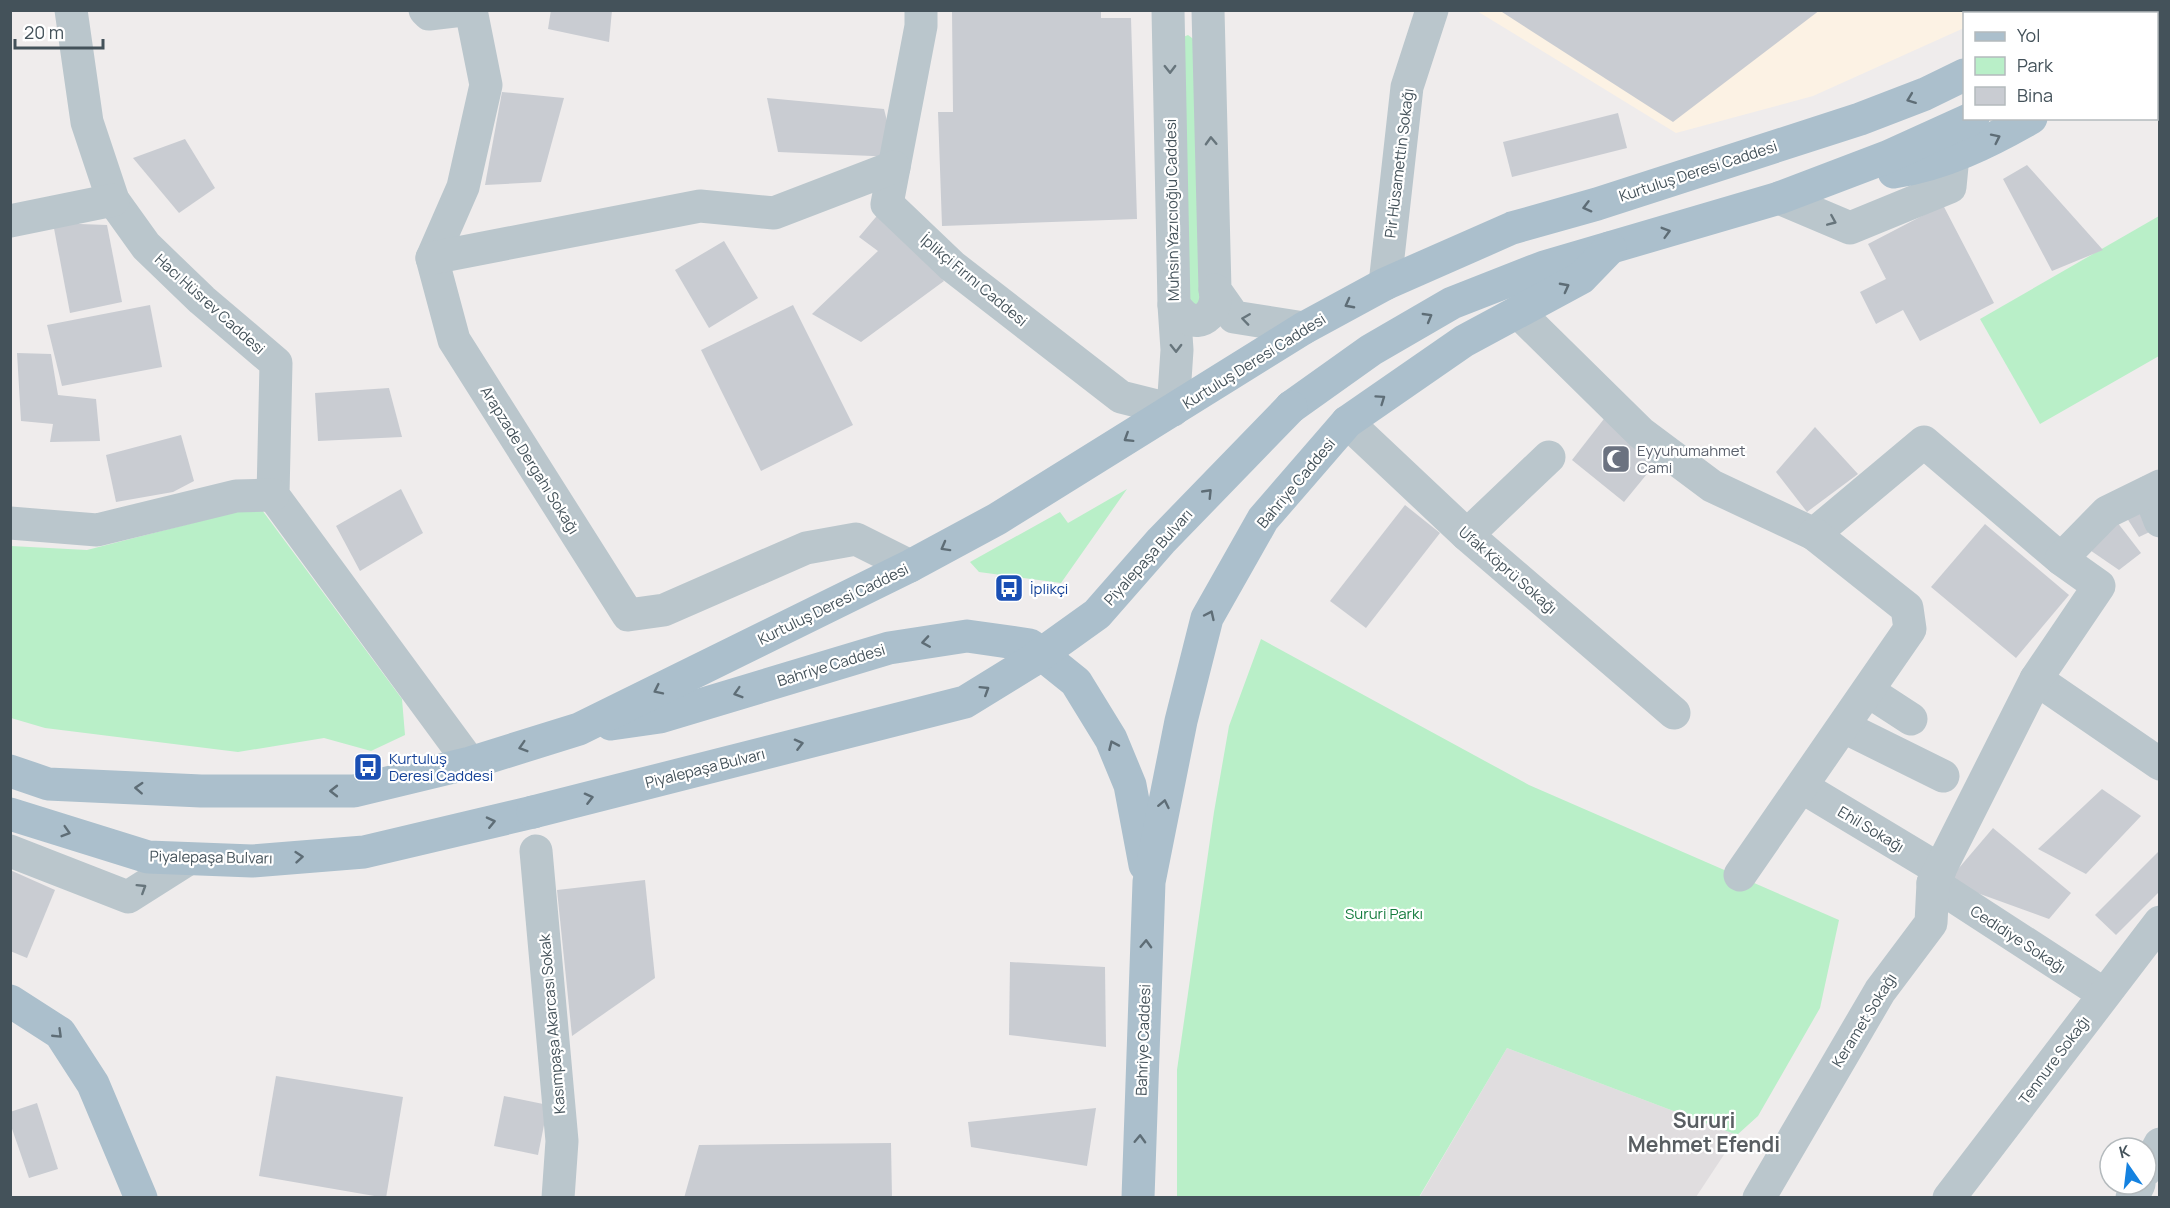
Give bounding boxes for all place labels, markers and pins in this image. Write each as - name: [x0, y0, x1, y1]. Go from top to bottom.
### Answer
- place label: Eyyuhumahmet Cami: [1637, 440, 1746, 478]
- mosque icon: Eyyuhumahmet Cami: [1600, 443, 1632, 475]
- bus stop icon: İplikçi: [993, 572, 1025, 604]
- place label: İplikçi: [1030, 578, 1068, 599]
- place label: Kurtuluş Deresi Caddesi: [389, 748, 493, 786]
- bus stop icon: Kurtuluş Deresi Caddesi: [352, 751, 384, 783]

